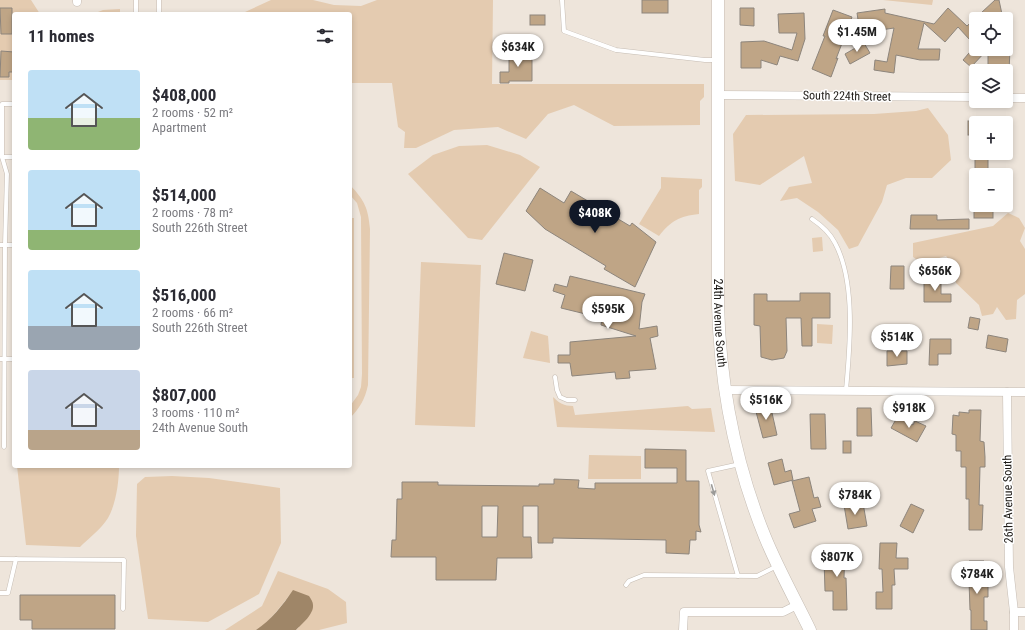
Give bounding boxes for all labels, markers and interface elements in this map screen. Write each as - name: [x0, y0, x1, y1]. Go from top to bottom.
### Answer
- map controls: [969, 12, 1013, 212]
- button: locate: [969, 12, 1013, 56]
- pin: $1.45M: [824, 19, 890, 53]
- text: $1.45M: [837, 24, 877, 39]
- icon: filters: [314, 25, 336, 47]
- text: 11 homes: [28, 26, 94, 46]
- pin: $634K: [490, 34, 546, 68]
- text: $634K: [501, 39, 535, 54]
- button: layers: [969, 64, 1013, 108]
- text: $408,000: [152, 85, 216, 105]
- icon: home: [60, 86, 108, 134]
- street label: South 224th Street: [803, 88, 892, 104]
- text: 2 rooms · 52 m²: [152, 105, 233, 120]
- button: +: [969, 116, 1013, 160]
- text: Apartment: [152, 120, 206, 135]
- button: −: [969, 168, 1013, 212]
- text: $514,000: [152, 185, 216, 205]
- icon: home: [60, 186, 108, 234]
- pin: $408K: [567, 200, 623, 234]
- text: 2 rooms · 78 m²: [152, 205, 233, 220]
- text: $408K: [578, 205, 612, 220]
- text: South 226th Street: [152, 220, 247, 235]
- pin: $656K: [907, 258, 963, 292]
- text: $656K: [918, 263, 952, 278]
- street label: 24th Avenue South: [711, 279, 729, 368]
- text: $516,000: [152, 285, 216, 305]
- icon: home: [60, 286, 108, 334]
- pin: $595K: [580, 296, 636, 330]
- text: $595K: [591, 301, 625, 316]
- text: 2 rooms · 66 m²: [152, 305, 233, 320]
- text: South 226th Street: [152, 320, 247, 335]
- pin: $514K: [869, 324, 925, 358]
- text: $514K: [880, 329, 914, 344]
- text: $807,000: [152, 385, 216, 405]
- icon: home: [60, 386, 108, 434]
- pin: $516K: [738, 387, 794, 421]
- text: $516K: [749, 392, 783, 407]
- pin: $918K: [881, 395, 937, 429]
- text: $918K: [892, 400, 926, 415]
- text: 3 rooms · 110 m²: [152, 405, 239, 420]
- text: 24th Avenue South: [152, 420, 248, 435]
- street label: 26th Avenue South: [1000, 454, 1016, 543]
- pin: $784K: [827, 482, 883, 516]
- one-way arrow: [710, 484, 716, 496]
- text: $784K: [838, 487, 872, 502]
- pin: $807K: [809, 544, 865, 578]
- text: $807K: [820, 549, 854, 564]
- pin: $784K: [949, 561, 1005, 595]
- text: $784K: [960, 566, 994, 581]

